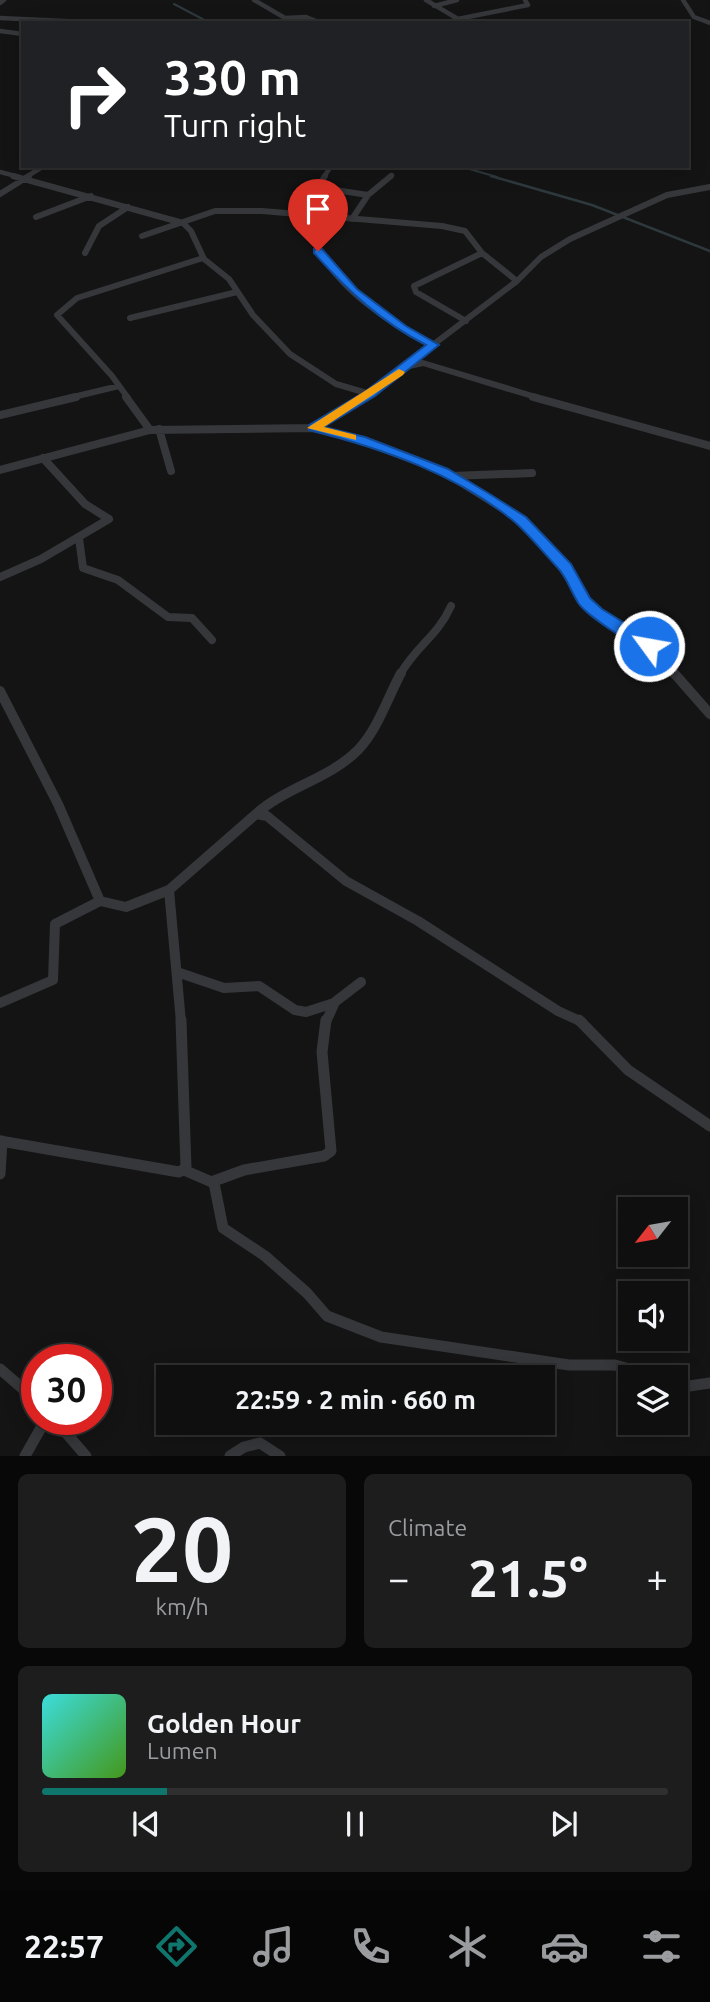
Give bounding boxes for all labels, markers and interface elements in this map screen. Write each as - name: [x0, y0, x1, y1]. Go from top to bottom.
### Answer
- icon: right: [49, 49, 140, 140]
- text: 330 m: [164, 49, 301, 104]
- text: Turn right: [164, 107, 306, 143]
- pin: [288, 179, 348, 251]
- icon: arrive: [299, 190, 337, 228]
- position arrow: [612, 609, 686, 683]
- north arrow: [618, 1197, 688, 1267]
- map controls: [618, 1197, 688, 1435]
- button: sound: [618, 1281, 688, 1351]
- speed limit sign: 30: [21, 1344, 112, 1435]
- button: layers: [618, 1365, 688, 1435]
- text: 22:59 · 2 min · 660 m: [235, 1385, 476, 1414]
- text: 20: [131, 1497, 233, 1599]
- text: Climate: [388, 1515, 467, 1540]
- text: 21.5°: [468, 1549, 588, 1607]
- text: −: [388, 1557, 409, 1599]
- text: +: [647, 1557, 668, 1599]
- text: km/h: [155, 1594, 209, 1619]
- text: Golden Hour: [147, 1709, 301, 1738]
- text: Lumen: [147, 1738, 218, 1763]
- icon: previous: [127, 1805, 165, 1843]
- icon: pause: [336, 1805, 374, 1843]
- icon: next: [545, 1805, 583, 1843]
- icon: directions: [152, 1922, 201, 1971]
- icon: music: [249, 1922, 298, 1971]
- icon: phone: [346, 1922, 395, 1971]
- icon: climate: [443, 1922, 492, 1971]
- icon: car: [540, 1922, 589, 1971]
- icon: filters: [637, 1922, 686, 1971]
- text: 22:57: [24, 1928, 104, 1964]

